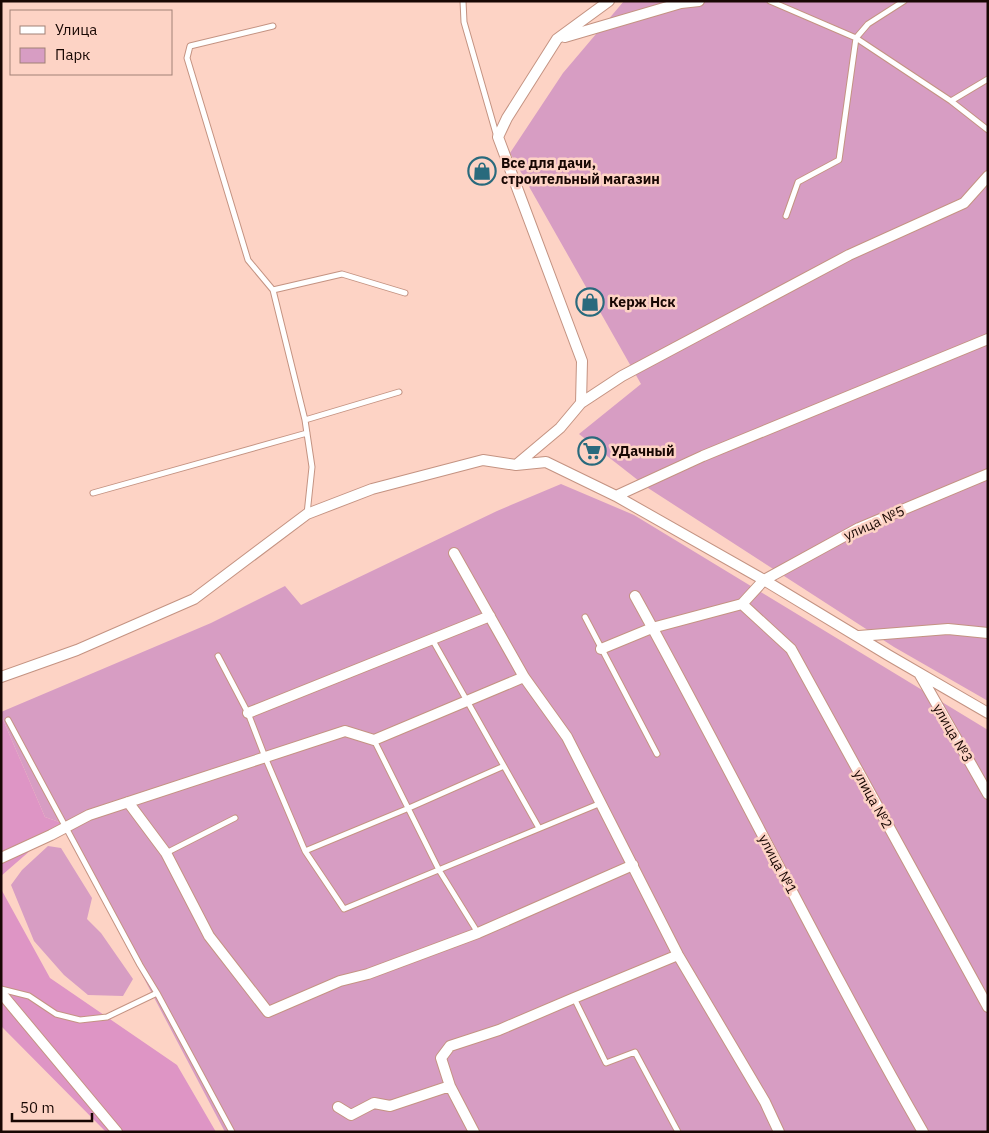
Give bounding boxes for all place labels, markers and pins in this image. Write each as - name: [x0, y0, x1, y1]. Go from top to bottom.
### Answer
- place label: Все для дачи, строительный магазин: [501, 154, 660, 188]
- shop icon: Все для дачи, строительный магазин: [467, 156, 497, 186]
- shop icon: Керж Нск: [575, 287, 605, 317]
- place label: Керж Нск: [609, 293, 676, 311]
- supermarket icon: УДачный: [577, 436, 607, 466]
- place label: УДачный: [611, 442, 674, 460]

